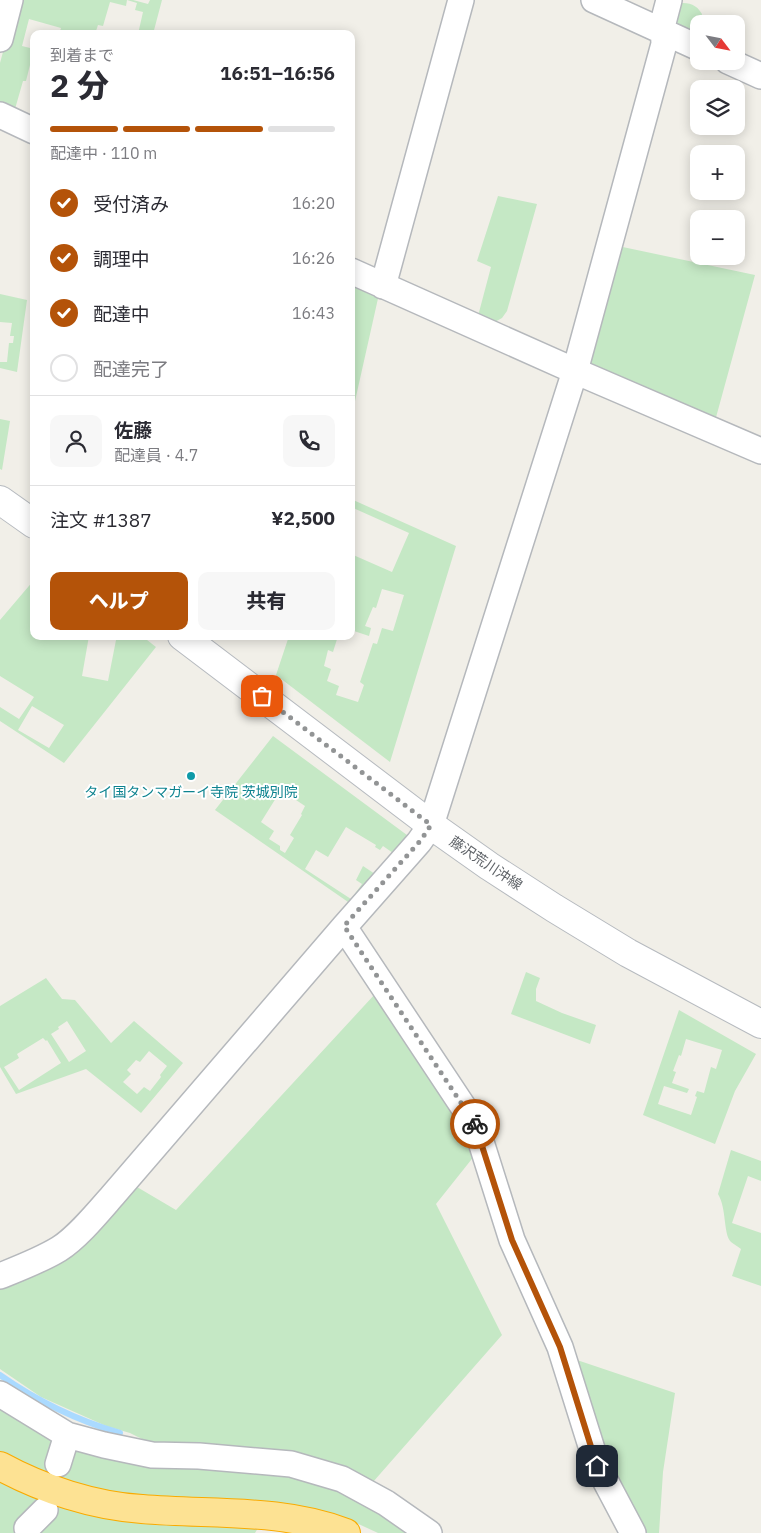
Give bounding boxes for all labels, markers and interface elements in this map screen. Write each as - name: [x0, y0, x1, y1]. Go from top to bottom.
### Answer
- north arrow: [690, 15, 745, 70]
- map controls: [690, 15, 745, 265]
- text: 到着まで: [50, 45, 114, 65]
- text: 16:51–16:56: [220, 61, 335, 85]
- text: 2 分: [50, 64, 109, 106]
- button: layers: [690, 80, 745, 135]
- text: 配達中 · 110 m: [50, 143, 157, 163]
- button: +: [690, 145, 745, 200]
- icon: check: [50, 189, 78, 217]
- text: 受付済み: [93, 192, 169, 216]
- text: 16:20: [292, 193, 335, 213]
- button: −: [690, 210, 745, 265]
- icon: check: [50, 244, 78, 272]
- text: 調理中: [93, 247, 150, 271]
- text: 16:26: [292, 248, 335, 268]
- icon: check: [50, 299, 78, 327]
- text: 配達中: [93, 302, 150, 326]
- text: 16:43: [292, 303, 335, 323]
- text: 配達完了: [93, 357, 169, 381]
- button: person: [50, 415, 102, 467]
- button: phone: [283, 415, 335, 467]
- text: 佐藤: [114, 418, 152, 442]
- text: 配達員 · 4.7: [114, 445, 198, 465]
- text: ¥2,500: [271, 506, 335, 530]
- text: 注文 #1387: [50, 508, 152, 532]
- button: ヘルプ: [50, 572, 188, 630]
- button: 共有: [198, 572, 335, 630]
- pin: [241, 675, 283, 717]
- icon: bag: [248, 682, 276, 710]
- marker: タイ国タンマガーイ寺院 茨城別院: [185, 770, 197, 782]
- place label: タイ国タンマガーイ寺院 茨城別院: [84, 783, 298, 801]
- street label: 藤沢荒川沖線: [446, 832, 526, 894]
- courier: [450, 1099, 500, 1149]
- icon: bike: [461, 1110, 489, 1138]
- pin: [576, 1445, 618, 1487]
- icon: home: [583, 1452, 611, 1480]

